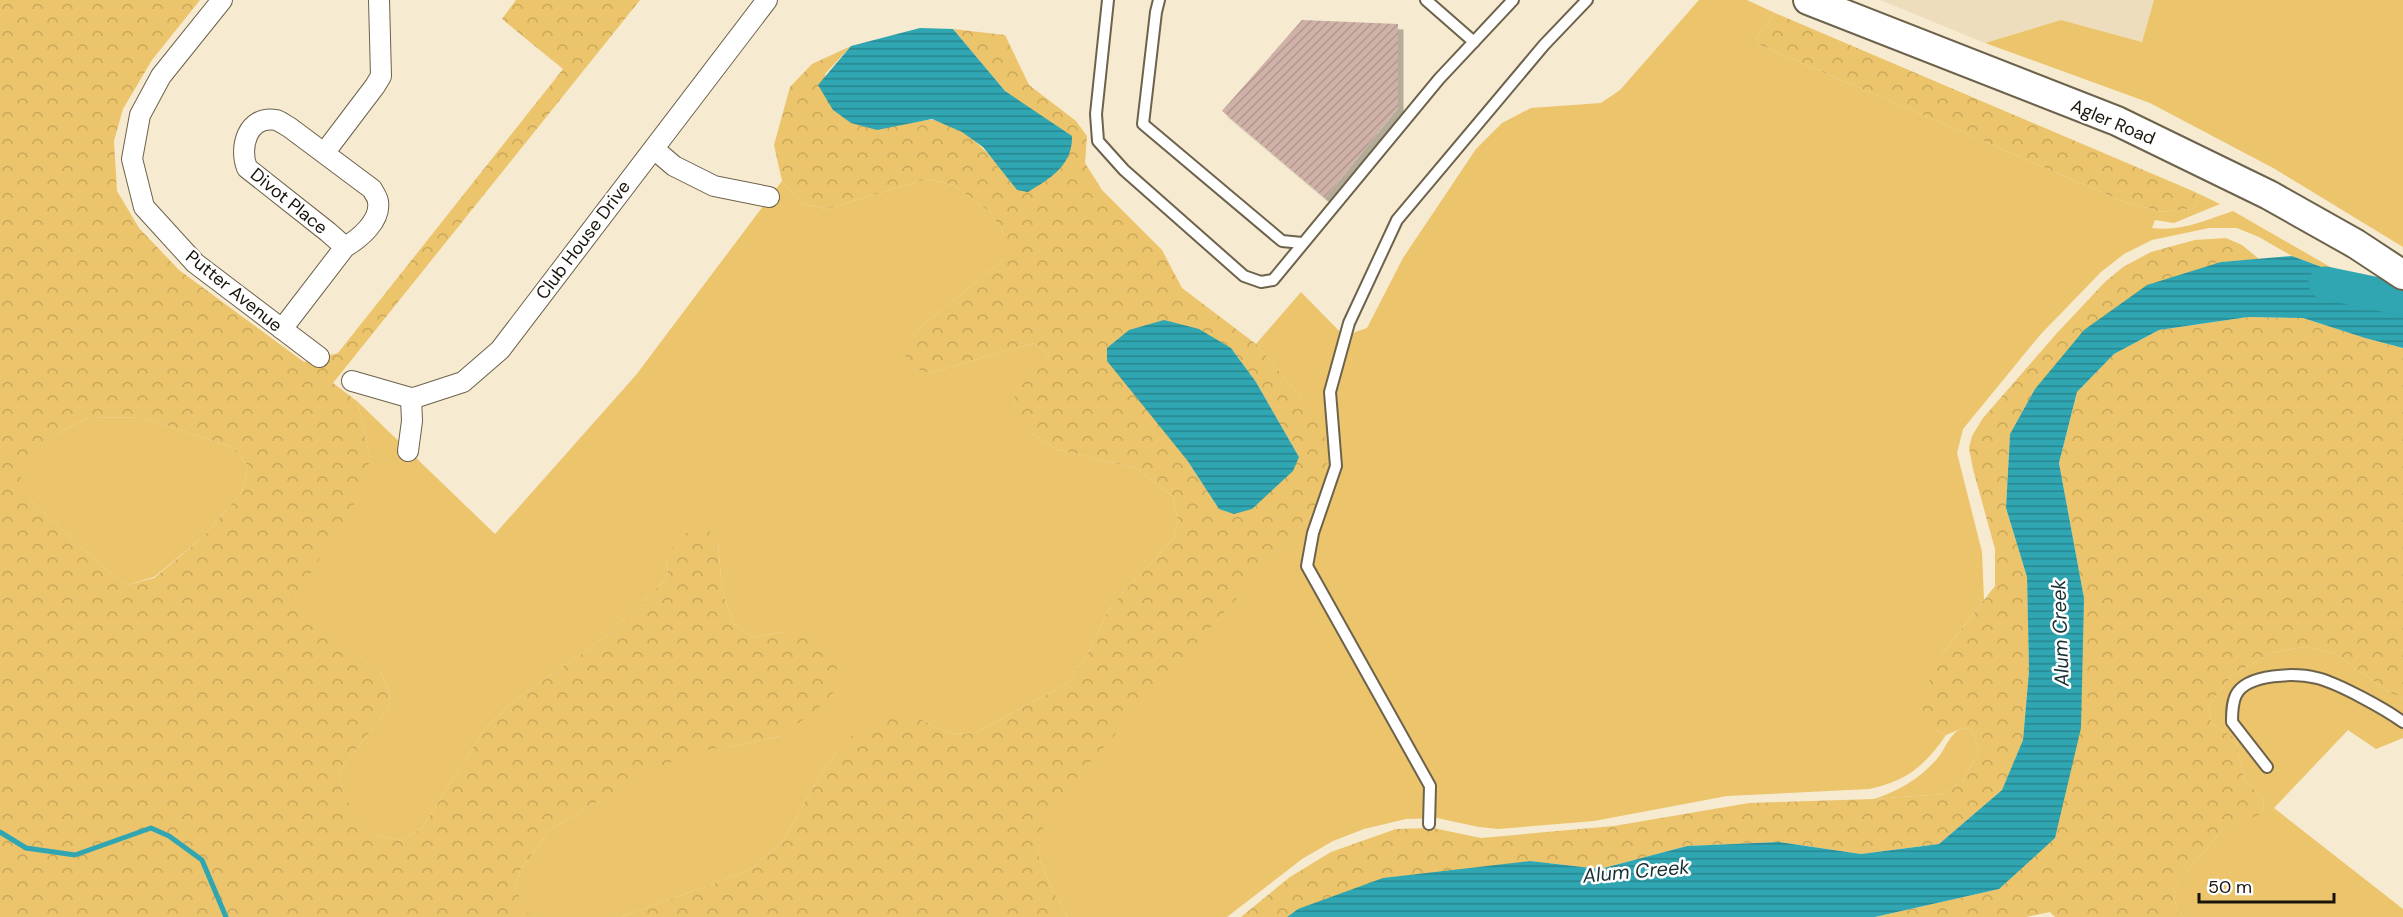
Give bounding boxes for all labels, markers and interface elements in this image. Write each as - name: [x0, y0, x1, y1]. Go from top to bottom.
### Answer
- street label: Agler Road: [2067, 93, 2159, 151]
- street label: Divot Place: [245, 163, 333, 239]
- street label: Club House Drive: [530, 176, 636, 304]
- street label: Putter Avenue: [181, 245, 287, 337]
- water label: Alum Creek: [2045, 578, 2075, 688]
- water label: Alum Creek: [1581, 853, 1691, 889]
- scale bar: [2199, 866, 2334, 904]
- text: 50 m: [2208, 875, 2252, 899]

